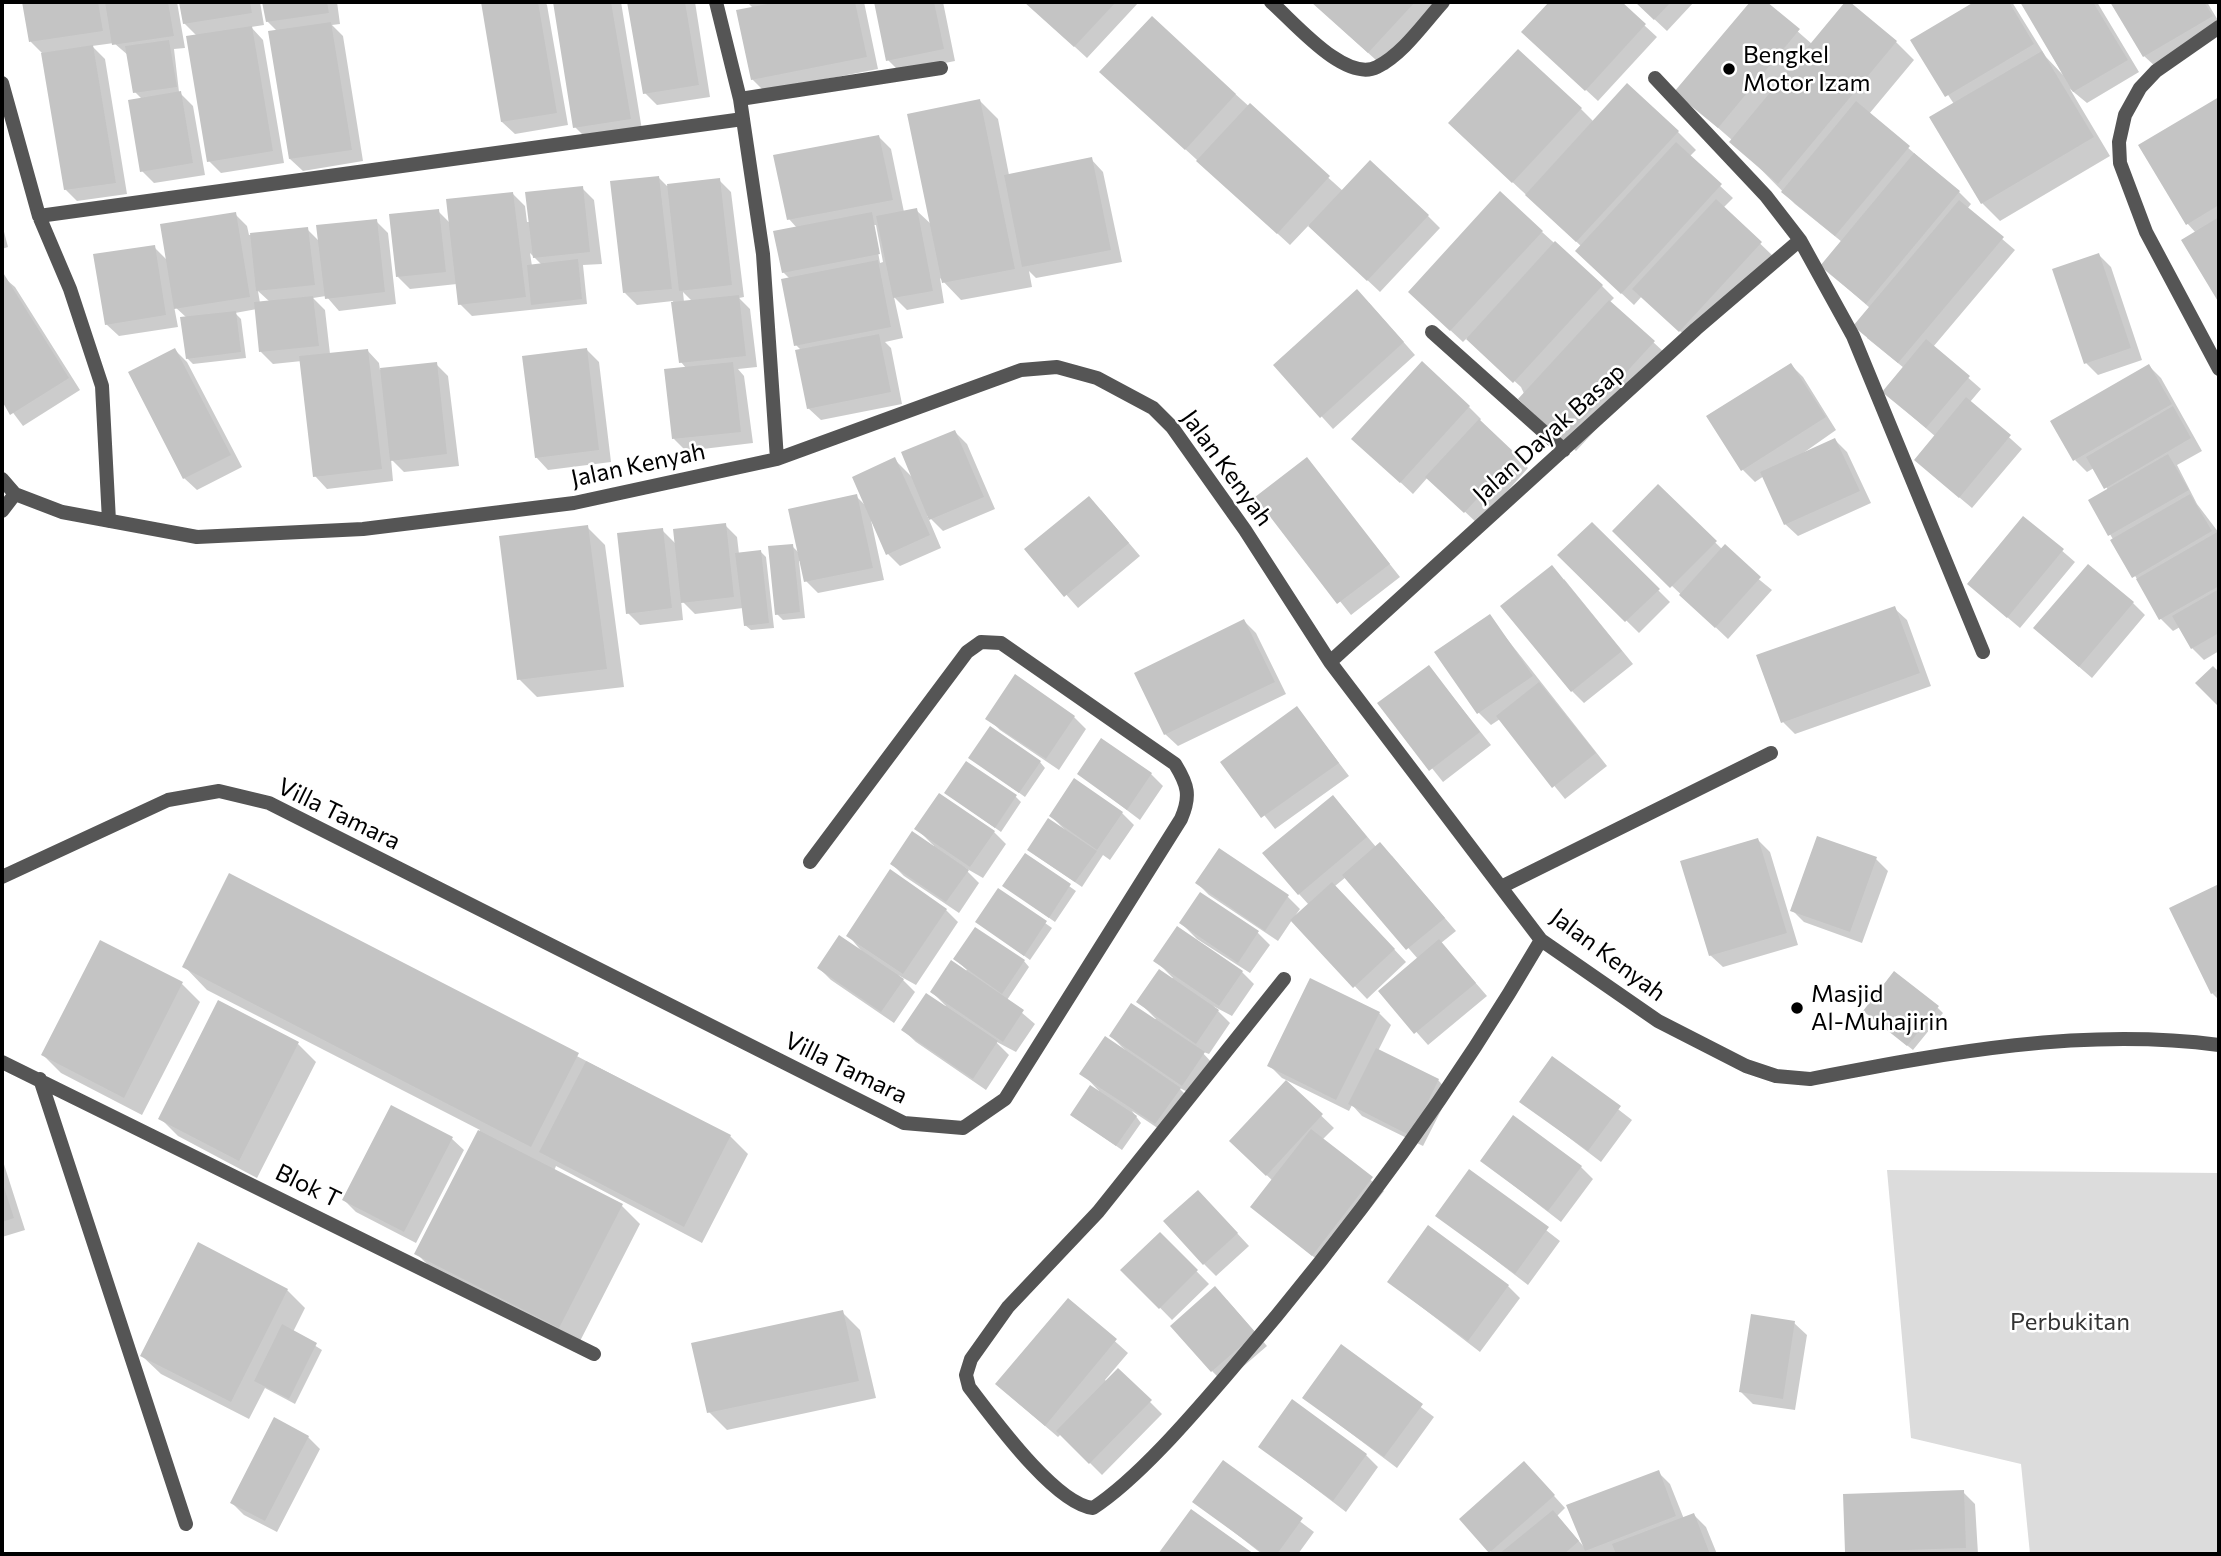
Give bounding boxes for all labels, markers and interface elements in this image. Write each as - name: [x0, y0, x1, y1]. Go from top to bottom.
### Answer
- place label: Bengkel Motor Izam: [1743, 41, 1870, 97]
- marker: Bengkel Motor Izam: [1721, 61, 1737, 77]
- street label: Jalan Dayak Basap: [1467, 357, 1631, 509]
- street label: Jalan Kenyah: [1175, 404, 1279, 532]
- street label: Jalan Kenyah: [568, 437, 708, 493]
- street label: Villa Tamara: [273, 772, 405, 856]
- street label: Jalan Kenyah: [1545, 902, 1671, 1008]
- place label: Masjid Al-Muhajirin: [1811, 980, 1948, 1036]
- marker: Masjid Al-Muhajirin: [1789, 1000, 1805, 1016]
- street label: Villa Tamara: [780, 1026, 912, 1110]
- street label: Blok T: [271, 1158, 345, 1214]
- park label: Perbukitan: [2010, 1308, 2130, 1336]

